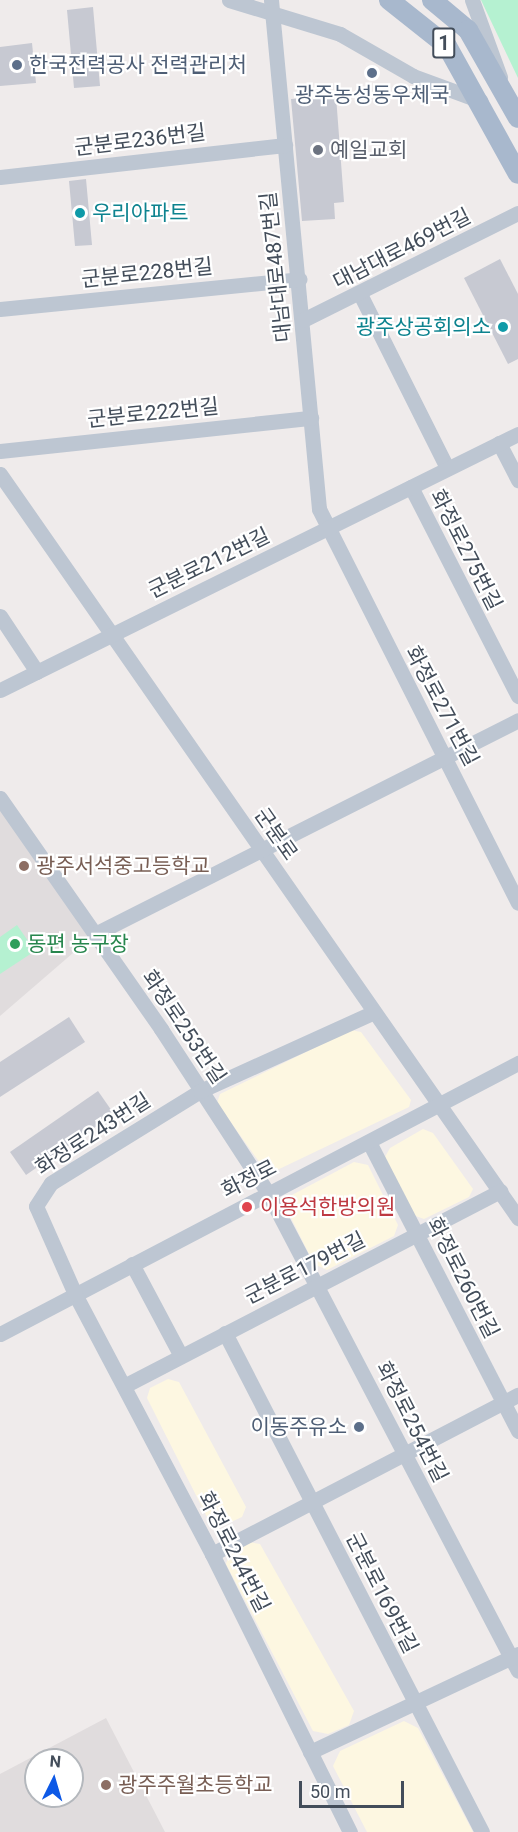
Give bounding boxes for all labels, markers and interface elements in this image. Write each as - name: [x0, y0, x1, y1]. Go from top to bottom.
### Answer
- road number: 1: [432, 26, 456, 60]
- place label: 한국전력공사 전력관리처: [29, 52, 247, 78]
- marker: 한국전력공사 전력관리처: [10, 58, 24, 72]
- marker: 광주농성동우체국: [365, 66, 379, 80]
- place label: 광주농성동우체국: [295, 82, 449, 108]
- street label: 군분로236번길: [73, 119, 207, 161]
- place label: 예일교회: [330, 137, 407, 163]
- marker: 예일교회: [311, 143, 325, 157]
- street label: 대남대로487번길: [256, 190, 296, 344]
- place label: 우리아파트: [92, 200, 189, 226]
- street label: 대남대로469번길: [329, 203, 475, 295]
- marker: 우리아파트: [73, 206, 87, 220]
- street label: 군분로228번길: [80, 254, 214, 292]
- place label: 광주상공회의소: [356, 314, 491, 340]
- marker: 광주상공회의소: [496, 320, 510, 334]
- street label: 군분로222번길: [86, 394, 220, 432]
- street label: 화정로275번길: [425, 485, 507, 615]
- street label: 군분로212번길: [144, 523, 274, 603]
- street label: 화정로271번길: [400, 642, 484, 770]
- street label: 군분로: [249, 803, 303, 865]
- place label: 광주서석중고등학교: [36, 853, 210, 879]
- marker: 광주서석중고등학교: [17, 859, 31, 873]
- place label: 동편 농구장: [27, 931, 129, 957]
- marker: 동편 농구장: [8, 937, 22, 951]
- street label: 화정로253번길: [137, 965, 231, 1089]
- street label: 화정로243번길: [31, 1087, 155, 1181]
- street label: 화정로: [217, 1155, 281, 1203]
- place label: 이용석한방의원: [260, 1194, 395, 1220]
- marker: 이용석한방의원: [238, 1198, 256, 1216]
- street label: 화정로260번길: [422, 1213, 504, 1343]
- street label: 군분로179번길: [240, 1227, 370, 1309]
- street label: 화정로254번길: [371, 1357, 453, 1487]
- place label: 이동주유소: [250, 1414, 347, 1440]
- marker: 이동주유소: [352, 1420, 366, 1434]
- street label: 화정로244번길: [193, 1487, 275, 1617]
- street label: 군분로169번길: [341, 1528, 423, 1658]
- north arrow: [24, 1748, 84, 1808]
- text: N: [49, 1752, 62, 1772]
- scale bar: [302, 1769, 407, 1807]
- place label: 광주주월초등학교: [118, 1772, 273, 1798]
- marker: 광주주월초등학교: [99, 1778, 113, 1792]
- text: 50 m: [310, 1781, 350, 1802]

